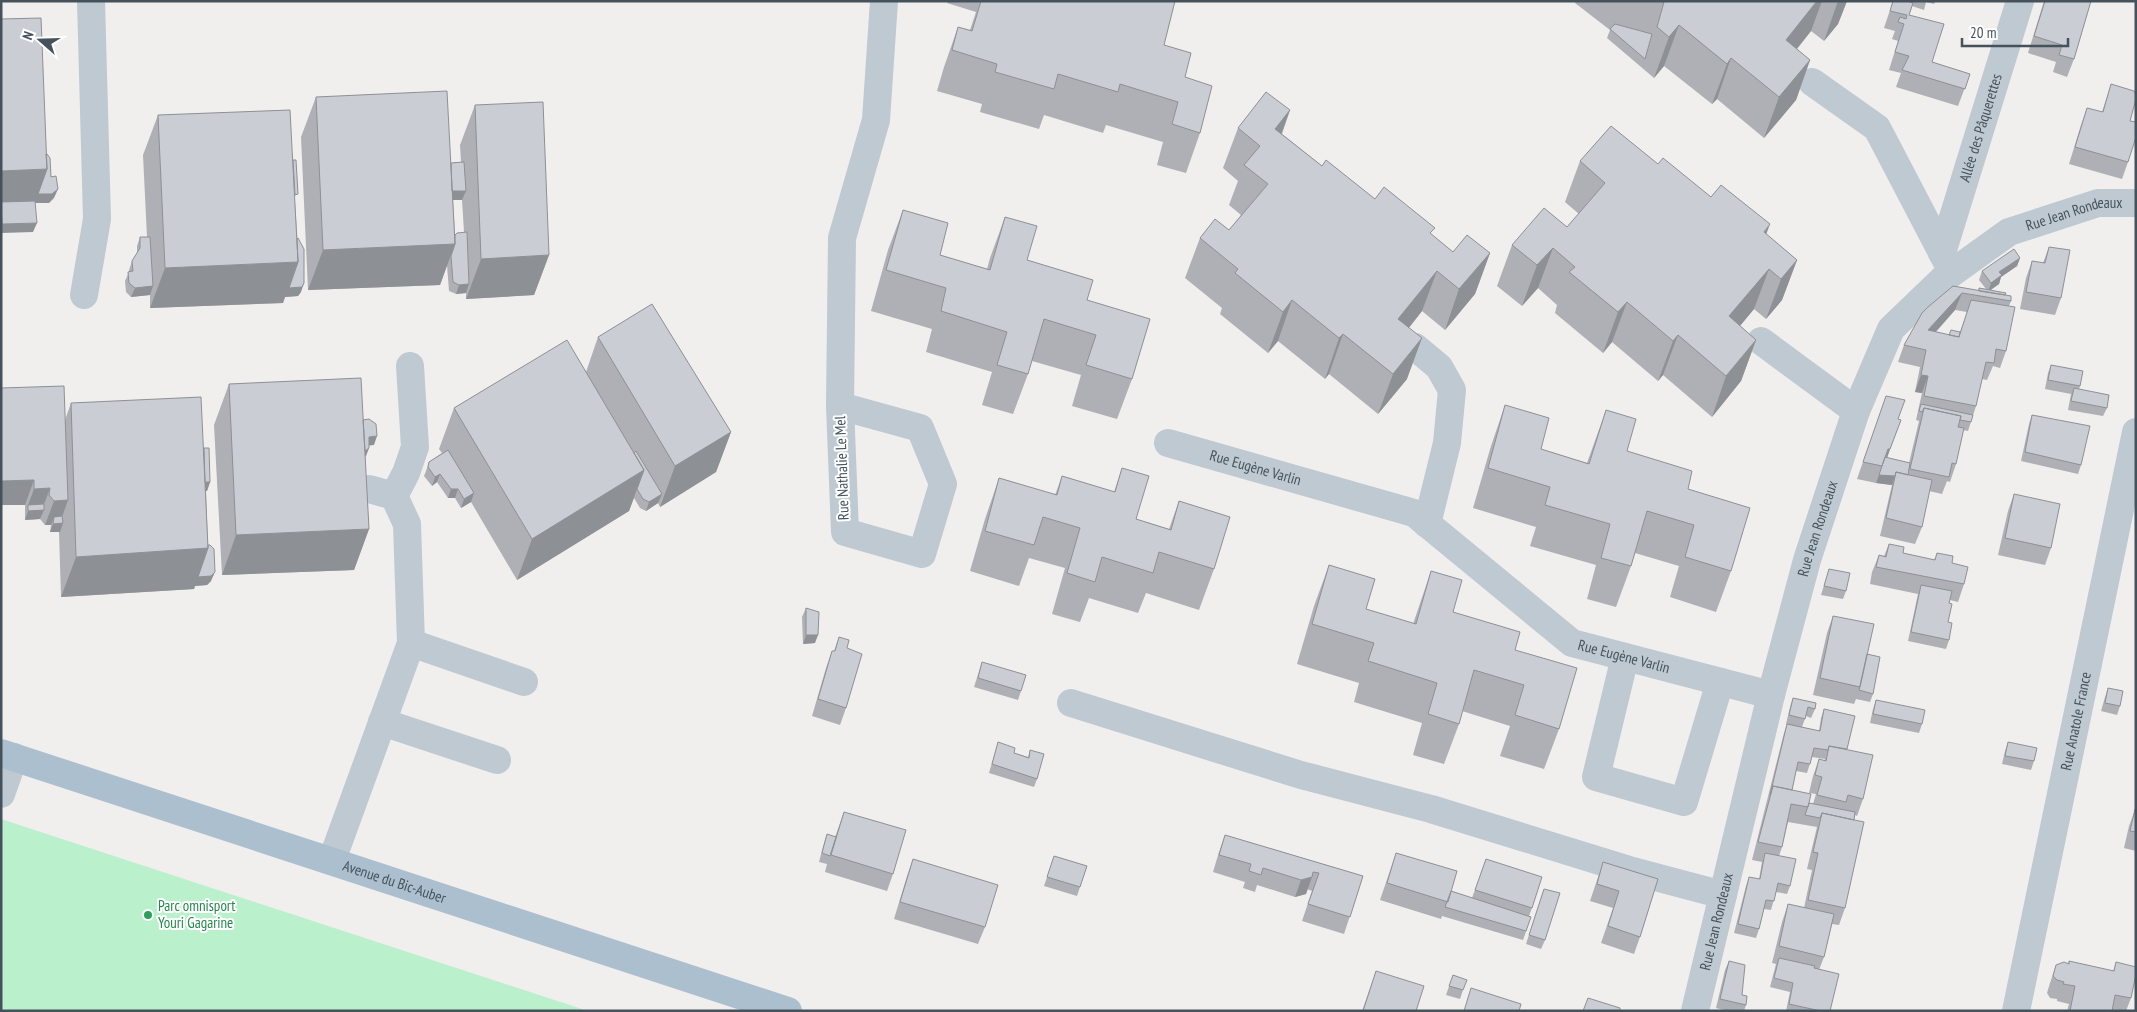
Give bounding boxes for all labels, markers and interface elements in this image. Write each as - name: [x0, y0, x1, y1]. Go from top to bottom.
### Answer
- north arrow: [15, 15, 65, 65]
- scale bar: [1962, 15, 2068, 47]
- text: 20 m: [1970, 23, 1996, 42]
- text: N: [18, 29, 38, 42]
- street label: Allée des Pâquerettes: [1955, 71, 2006, 184]
- street label: Rue Jean Rondeaux: [2023, 193, 2122, 235]
- street label: Rue Nathalie Le Mel: [830, 415, 853, 520]
- street label: Rue Eugène Varlin: [1208, 445, 1304, 489]
- street label: Rue Jean Rondeaux: [1793, 478, 1842, 578]
- street label: Rue Eugène Varlin: [1576, 635, 1672, 677]
- street label: Rue Anatole France: [2056, 670, 2095, 772]
- street label: Avenue du Bic-Auber: [341, 856, 449, 908]
- street label: Rue Jean Rondeaux: [1695, 871, 1737, 972]
- place label: Parc omnisport Youri Gagarine: [158, 896, 235, 932]
- marker: Parc omnisport Youri Gagarine: [142, 909, 154, 921]

